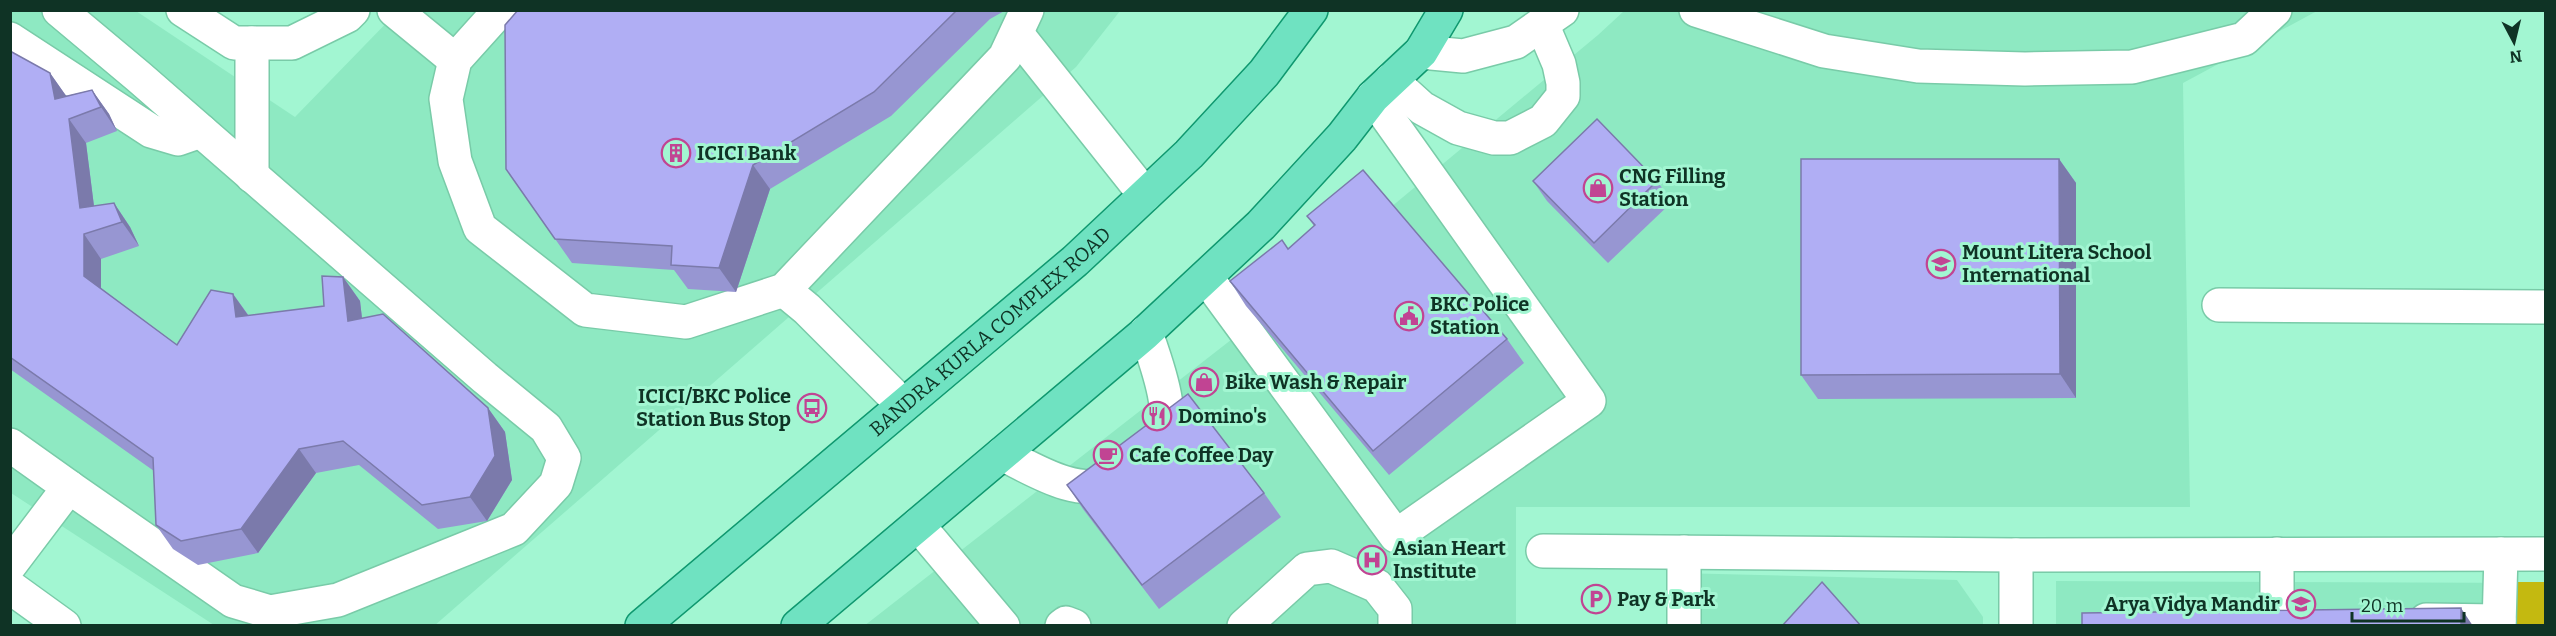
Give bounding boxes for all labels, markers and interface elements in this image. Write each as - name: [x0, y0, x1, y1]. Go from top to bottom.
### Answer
- north arrow: [2484, 12, 2544, 72]
- text: N: [2508, 46, 2523, 67]
- building icon: ICICI Bank: [660, 137, 692, 169]
- place label: ICICI Bank: [697, 141, 796, 165]
- place label: CNG Filling Station: [1619, 164, 1726, 211]
- shop icon: CNG Filling Station: [1582, 172, 1614, 204]
- street label: BANDRA KURLA COMPLEX ROAD: [865, 222, 1116, 441]
- place label: Mount Litera School International: [1962, 240, 2151, 287]
- school or university icon: Mount Litera School International: [1925, 248, 1957, 280]
- place label: BKC Police Station: [1430, 292, 1529, 339]
- public building icon: BKC Police Station: [1393, 300, 1425, 332]
- shop icon: Bike Wash & Repair: [1188, 366, 1220, 398]
- place label: Bike Wash & Repair: [1225, 370, 1407, 394]
- place label: ICICI/BKC Police Station Bus Stop: [636, 384, 791, 431]
- bus stop icon: ICICI/BKC Police Station Bus Stop: [796, 392, 828, 424]
- restaurant icon: Domino's: [1141, 400, 1173, 432]
- place label: Domino's: [1178, 404, 1267, 428]
- cafe icon: Cafe Coffee Day: [1092, 439, 1124, 471]
- place label: Cafe Coffee Day: [1129, 443, 1274, 467]
- place label: Asian Heart Institute: [1393, 536, 1506, 583]
- hospital icon: Asian Heart Institute: [1356, 544, 1388, 576]
- parking icon: Pay & Park: [1580, 583, 1612, 615]
- scale bar: [2352, 585, 2464, 623]
- place label: Pay & Park: [1617, 587, 1715, 611]
- school or university icon: Arya Vidya Mandir: [2285, 588, 2317, 620]
- place label: Arya Vidya Mandir: [2104, 592, 2281, 616]
- text: 20 m: [2361, 595, 2403, 617]

